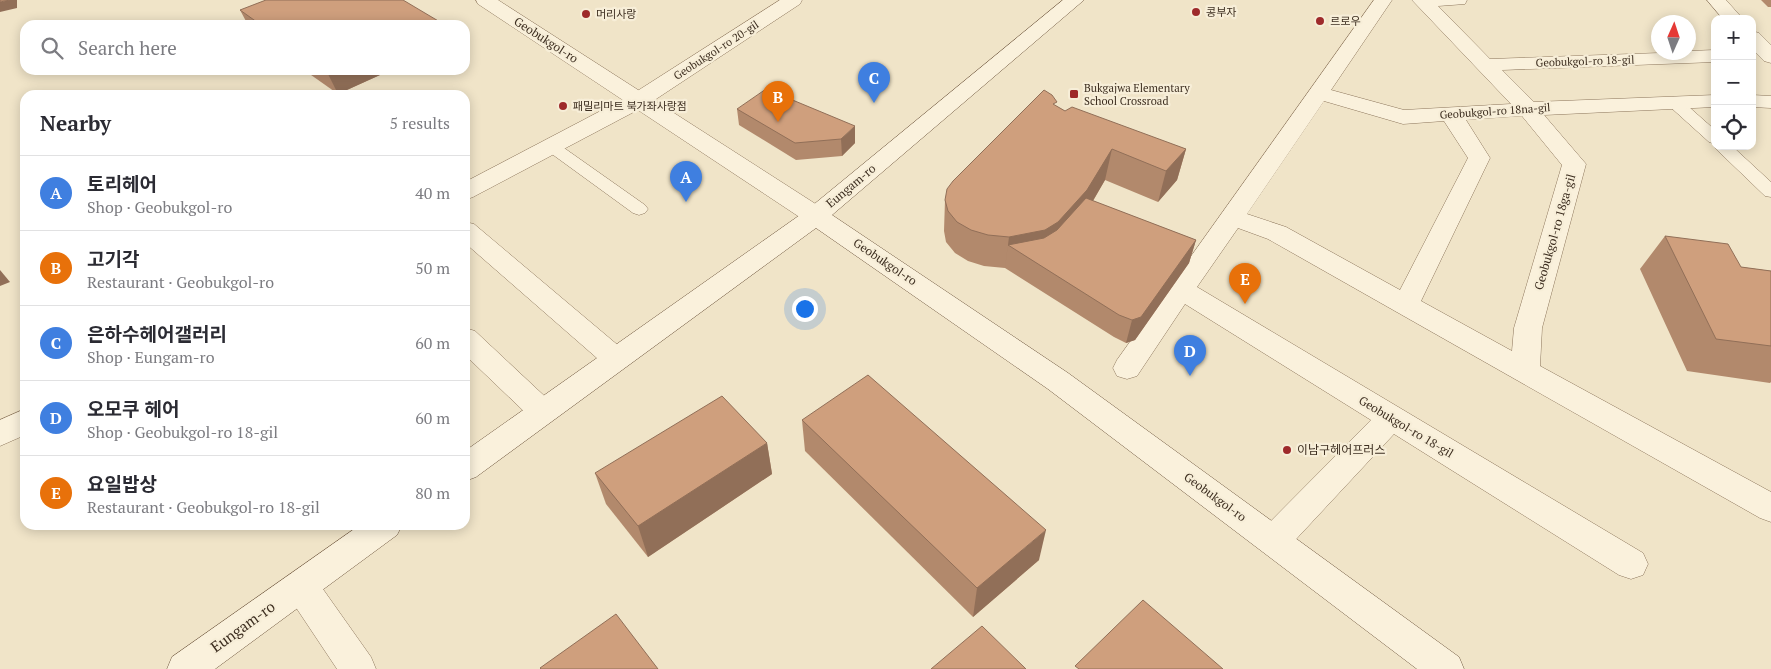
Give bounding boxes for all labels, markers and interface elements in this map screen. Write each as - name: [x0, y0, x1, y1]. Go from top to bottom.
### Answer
- place label: 콩부자: [1206, 5, 1236, 19]
- marker: 콩부자: [1190, 6, 1202, 18]
- place label: 머리사랑: [596, 7, 636, 21]
- marker: 머리사랑: [580, 8, 592, 20]
- street label: Geobukgol-ro: [511, 13, 581, 66]
- place label: 르로우: [1330, 14, 1360, 28]
- marker: 르로우: [1314, 15, 1326, 27]
- north arrow: [1651, 15, 1696, 60]
- map controls: [1711, 15, 1756, 150]
- button: +: [1711, 15, 1756, 60]
- street label: Geobukgol-ro 20-gil: [671, 17, 761, 83]
- search box: [20, 20, 470, 75]
- icon: search: [38, 34, 66, 62]
- text: Search here: [78, 35, 177, 60]
- street label: Geobukgol-ro 18-gil: [1535, 52, 1635, 70]
- button: −: [1711, 60, 1756, 105]
- pin: C: [858, 62, 890, 103]
- pin: B: [762, 81, 794, 122]
- place label: Bukgajwa Elementary School Crossroad: [1084, 81, 1190, 108]
- marker: Bukgajwa Elementary School Crossroad: [1068, 88, 1080, 100]
- place label: 패밀리마트 북가좌사랑점: [573, 99, 687, 113]
- marker: 패밀리마트 북가좌사랑점: [557, 100, 569, 112]
- street label: Geobukgol-ro 18na-gil: [1439, 100, 1551, 122]
- button: locate: [1711, 105, 1756, 150]
- text: Nearby: [40, 109, 111, 137]
- text: 5 results: [390, 112, 450, 134]
- street label: Eungam-ro: [823, 160, 879, 211]
- pin: A: [670, 161, 702, 202]
- text: 토리헤어: [87, 171, 157, 196]
- street label: Geobukgol-ro 18ga-gil: [1531, 172, 1578, 292]
- text: A: [50, 182, 62, 204]
- text: 40 m: [415, 182, 450, 204]
- text: Shop · Geobukgol-ro: [87, 196, 232, 218]
- street label: Geobukgol-ro: [851, 235, 920, 289]
- text: 고기각: [87, 246, 139, 271]
- text: B: [51, 257, 61, 279]
- text: 50 m: [415, 257, 450, 279]
- pin: E: [1229, 263, 1261, 304]
- text: Restaurant · Geobukgol-ro: [87, 271, 274, 293]
- your location: [792, 296, 818, 322]
- text: 은하수헤어갤러리: [87, 321, 227, 346]
- text: C: [51, 332, 61, 354]
- text: 60 m: [415, 332, 450, 354]
- pin: D: [1174, 335, 1206, 376]
- text: Shop · Eungam-ro: [87, 346, 215, 368]
- street label: Geobukgol-ro 18-gil: [1356, 392, 1457, 461]
- text: 오모쿠 헤어: [87, 396, 180, 421]
- text: D: [50, 407, 62, 429]
- text: 60 m: [415, 407, 450, 429]
- text: Shop · Geobukgol-ro 18-gil: [87, 421, 278, 443]
- place label: 이남구헤어프러스: [1297, 442, 1385, 457]
- marker: 이남구헤어프러스: [1281, 444, 1293, 456]
- street label: Geobukgol-ro: [1181, 469, 1250, 524]
- text: 요일밥상: [87, 471, 157, 496]
- text: E: [51, 482, 61, 504]
- text: 80 m: [415, 482, 450, 504]
- text: Restaurant · Geobukgol-ro 18-gil: [87, 496, 320, 518]
- street label: Eungam-ro: [206, 596, 279, 656]

